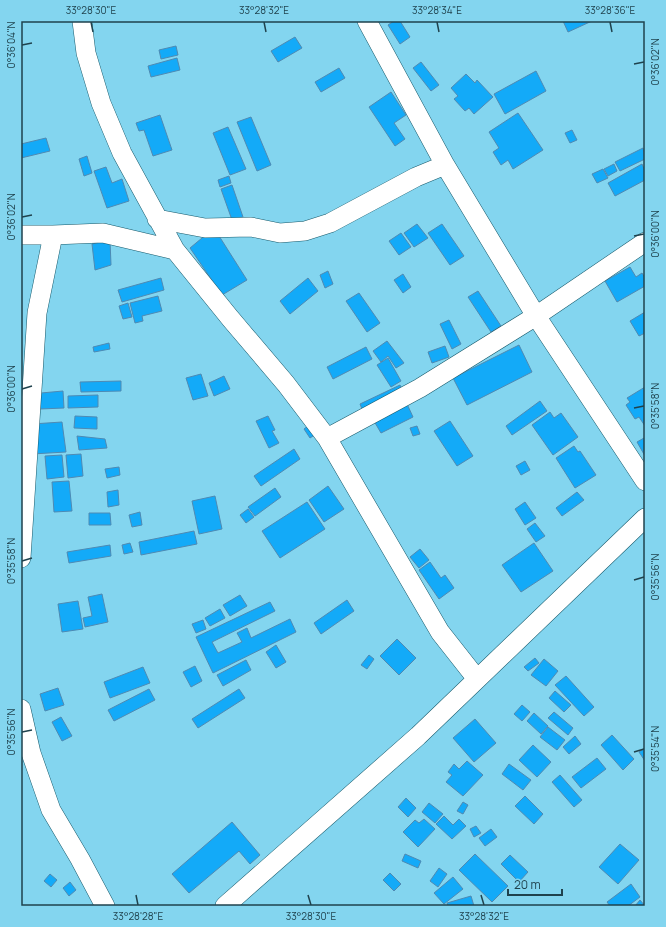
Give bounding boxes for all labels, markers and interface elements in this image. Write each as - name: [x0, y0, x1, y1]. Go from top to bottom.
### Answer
- text: 33°28'30"E: [66, 3, 117, 17]
- text: 33°28'32"E: [239, 3, 289, 17]
- text: 33°28'34"E: [412, 3, 462, 17]
- text: 33°28'36"E: [585, 3, 636, 17]
- text: 0°36'04"N: [4, 21, 18, 68]
- text: 0°36'02"N: [648, 38, 662, 86]
- text: 0°36'02"N: [4, 193, 18, 241]
- text: 0°36'00"N: [648, 210, 662, 258]
- text: 0°36'00"N: [4, 365, 18, 413]
- text: 0°35'58"N: [648, 383, 662, 429]
- text: 0°35'58"N: [4, 538, 18, 584]
- text: 0°35'56"N: [648, 553, 662, 600]
- text: 0°35'56"N: [4, 708, 18, 755]
- text: 0°35'54"N: [648, 726, 662, 772]
- scale bar: [508, 871, 562, 897]
- text: 20 m: [514, 876, 541, 893]
- text: 33°28'28"E: [113, 909, 163, 923]
- text: 33°28'30"E: [286, 909, 337, 923]
- text: 33°28'32"E: [459, 909, 509, 923]

